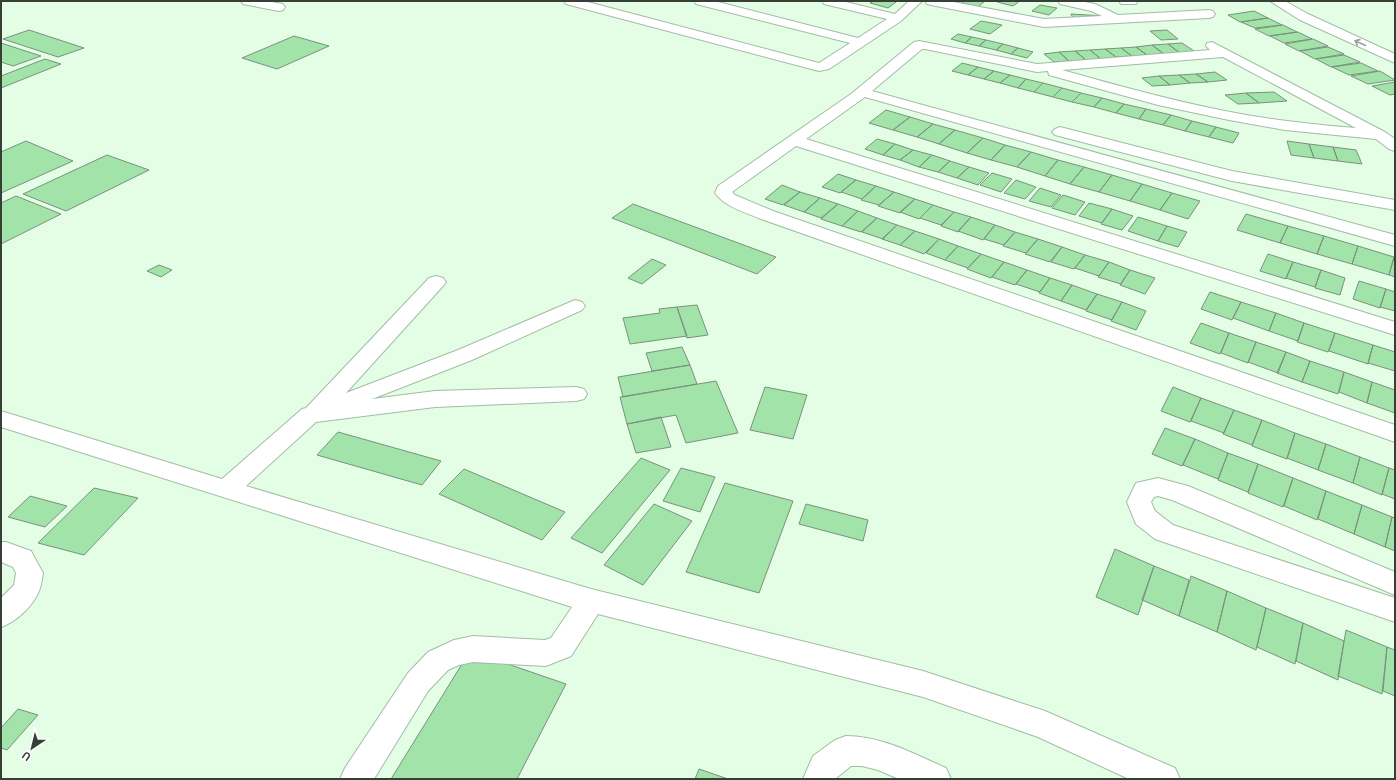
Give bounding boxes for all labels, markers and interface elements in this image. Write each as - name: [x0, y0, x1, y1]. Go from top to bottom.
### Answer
- one-way arrow: [1354, 39, 1366, 46]
- north arrow: [12, 728, 52, 768]
- text: U: [19, 748, 33, 763]

